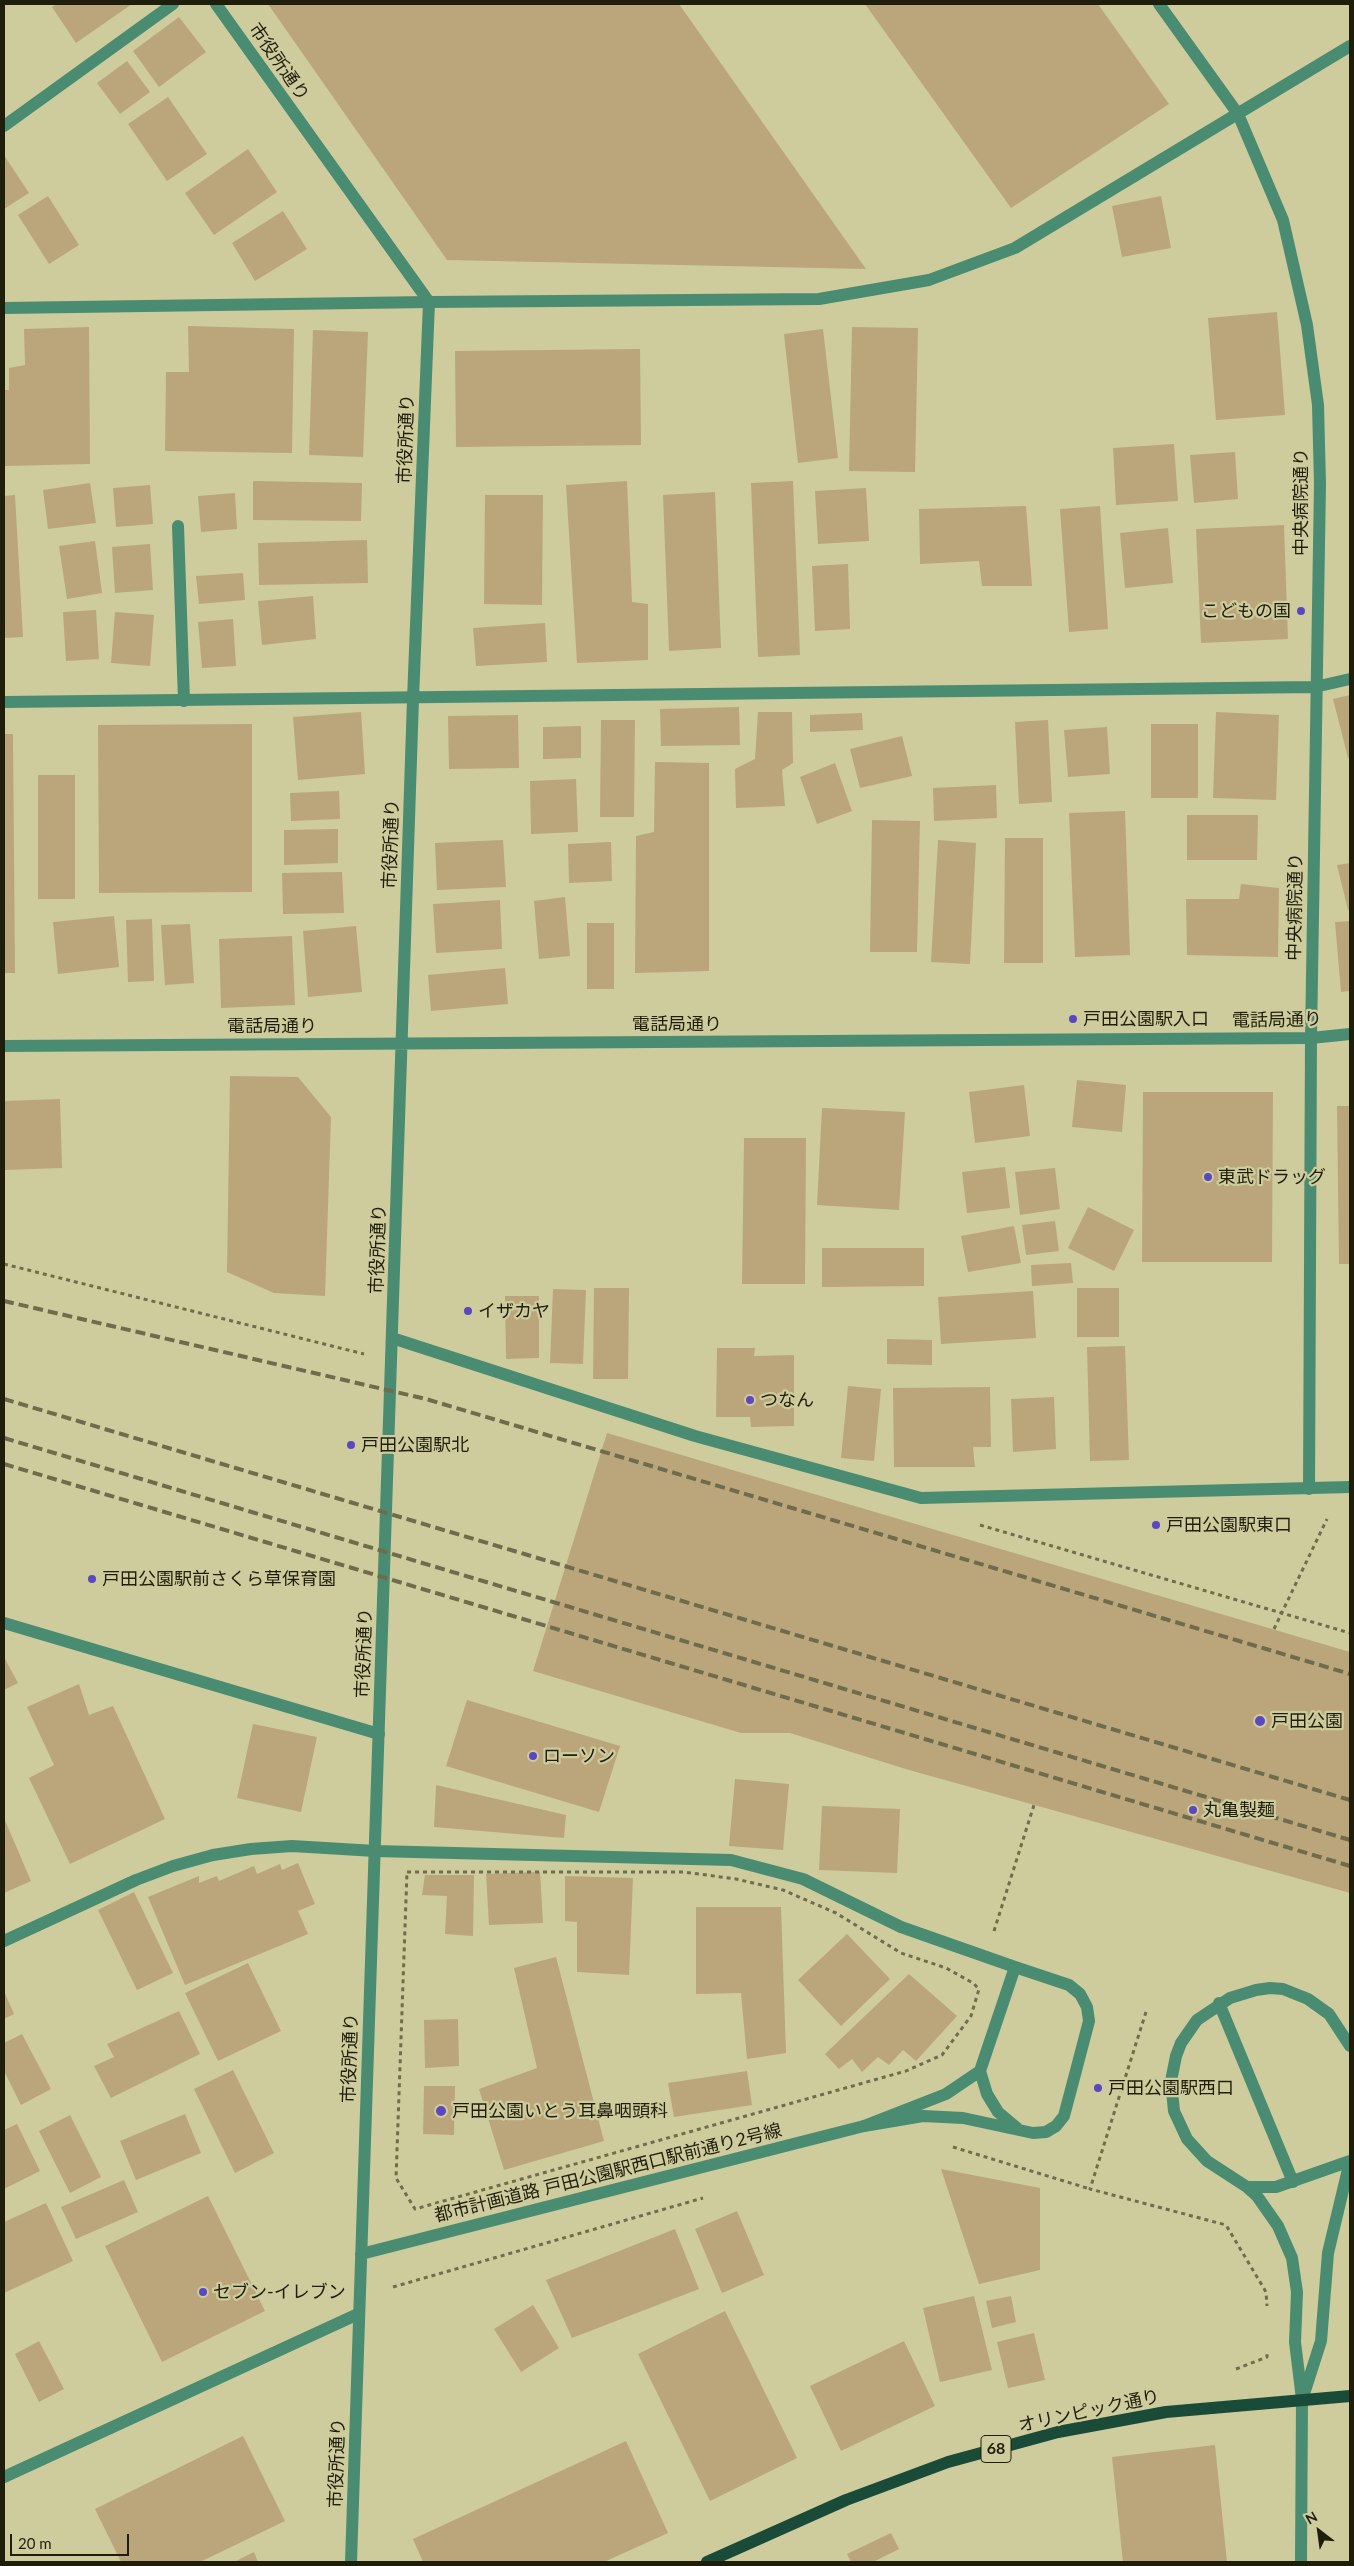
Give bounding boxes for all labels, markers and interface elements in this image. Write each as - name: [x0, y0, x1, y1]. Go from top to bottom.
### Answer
- street label: 市役所通り: [244, 19, 314, 105]
- street label: 市役所通り: [394, 394, 418, 484]
- street label: 中央病院通り: [1290, 448, 1312, 556]
- place label: こどもの国: [1201, 600, 1291, 622]
- marker: こどもの国: [1295, 605, 1307, 617]
- street label: 市役所通り: [379, 799, 403, 889]
- street label: 中央病院通り: [1283, 853, 1307, 961]
- place label: 戸田公園駅入口: [1083, 1008, 1209, 1030]
- street label: 電話局通り: [1232, 1008, 1322, 1032]
- street label: 電話局通り: [632, 1013, 722, 1035]
- marker: 戸田公園駅入口: [1067, 1013, 1079, 1025]
- street label: 電話局通り: [227, 1015, 317, 1037]
- place label: 東武ドラッグ: [1218, 1166, 1326, 1188]
- marker: 東武ドラッグ: [1202, 1171, 1214, 1183]
- street label: 市役所通り: [366, 1204, 390, 1294]
- place label: イザカヤ: [478, 1300, 550, 1322]
- marker: イザカヤ: [462, 1305, 474, 1317]
- place label: つなん: [760, 1389, 814, 1411]
- marker: つなん: [744, 1394, 756, 1406]
- place label: 戸田公園駅北: [361, 1434, 469, 1456]
- marker: 戸田公園駅北: [345, 1439, 357, 1451]
- place label: 戸田公園駅東口: [1166, 1514, 1292, 1536]
- marker: 戸田公園駅東口: [1150, 1519, 1162, 1531]
- place label: 戸田公園駅前さくら草保育園: [102, 1568, 336, 1590]
- marker: 戸田公園駅前さくら草保育園: [86, 1573, 98, 1585]
- street label: 市役所通り: [352, 1608, 376, 1698]
- place label: 戸田公園: [1271, 1710, 1343, 1732]
- marker: 戸田公園: [1253, 1714, 1267, 1728]
- place label: ローソン: [543, 1745, 615, 1767]
- marker: ローソン: [527, 1750, 539, 1762]
- place label: 丸亀製麺: [1203, 1799, 1275, 1821]
- marker: 丸亀製麺: [1187, 1804, 1199, 1816]
- street label: 市役所通り: [338, 2013, 362, 2103]
- place label: 戸田公園駅西口: [1108, 2077, 1234, 2099]
- marker: 戸田公園駅西口: [1092, 2082, 1104, 2094]
- place label: 戸田公園いとう耳鼻咽頭科: [452, 2100, 668, 2122]
- marker: 戸田公園いとう耳鼻咽頭科: [434, 2104, 448, 2118]
- street label: 都市計画道路 戸田公園駅西口駅前通り2号線: [432, 2119, 784, 2227]
- place label: セブン-イレブン: [213, 2281, 346, 2303]
- marker: セブン-イレブン: [197, 2286, 209, 2298]
- street label: オリンピック通り: [1016, 2385, 1162, 2437]
- street label: 市役所通り: [325, 2418, 349, 2508]
- road number: 68: [981, 2436, 1011, 2462]
- north arrow: [1294, 2506, 1344, 2556]
- text: N: [1302, 2508, 1320, 2528]
- scale bar: [12, 2524, 131, 2556]
- text: 20 m: [18, 2534, 52, 2552]

